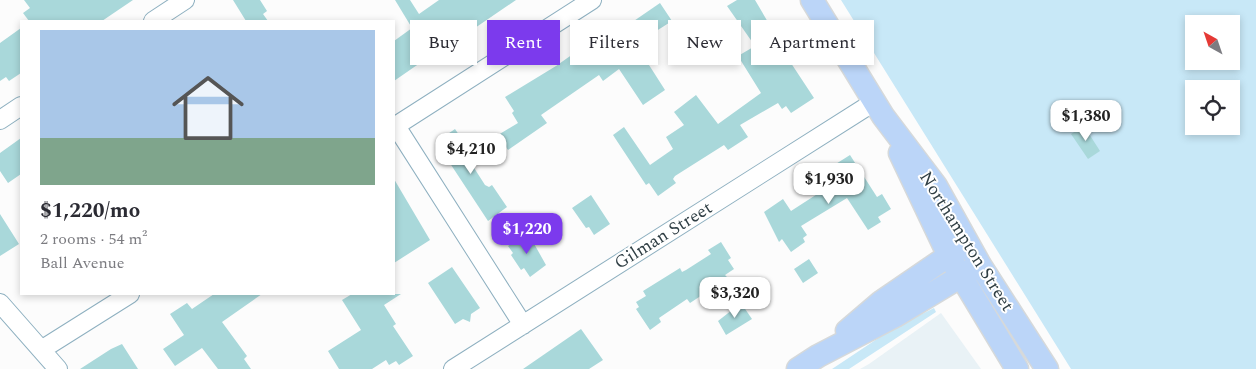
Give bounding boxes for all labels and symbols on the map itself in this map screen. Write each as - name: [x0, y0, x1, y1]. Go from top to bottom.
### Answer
- north arrow: [1185, 15, 1240, 70]
- pin: $1,380: [1045, 100, 1127, 142]
- pin: $4,210: [430, 132, 512, 175]
- pin: $1,930: [788, 162, 870, 205]
- street label: Northampton Street: [913, 166, 1021, 317]
- street label: Gilman Street: [609, 195, 718, 276]
- pin: $1,220: [486, 212, 568, 255]
- pin: $3,320: [694, 276, 776, 319]

